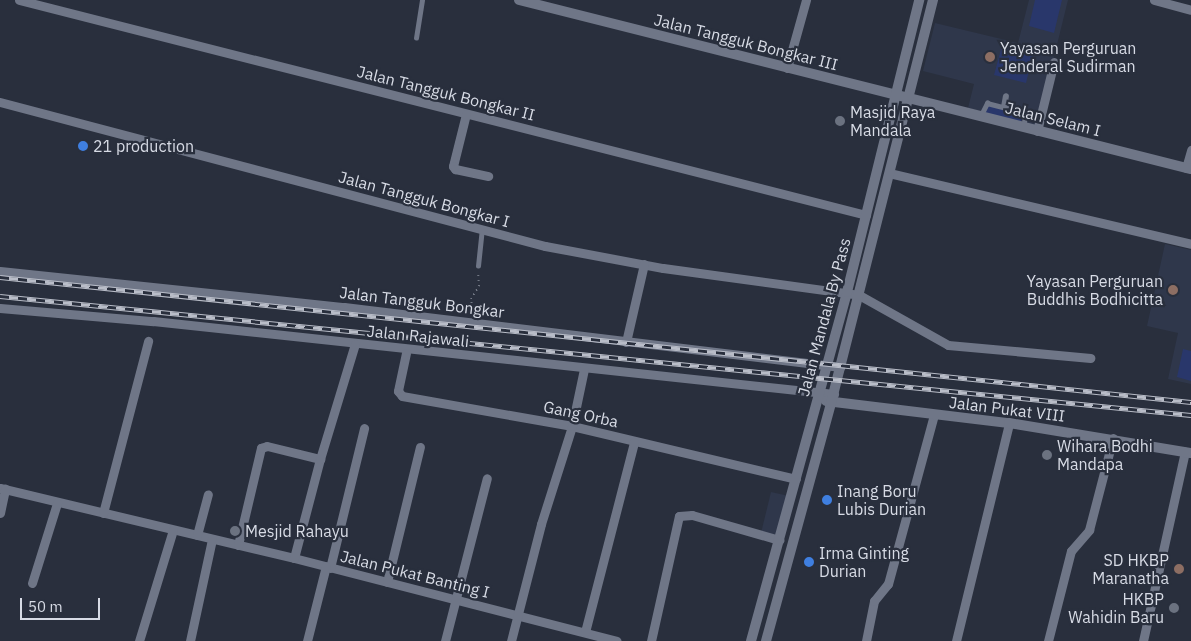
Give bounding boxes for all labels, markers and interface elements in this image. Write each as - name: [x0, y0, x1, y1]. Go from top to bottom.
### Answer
- street label: Jalan Tangguk Bongkar III: [652, 10, 840, 74]
- place label: Yayasan Perguruan Jenderal Sudirman: [1000, 38, 1136, 76]
- marker: Yayasan Perguruan Jenderal Sudirman: [984, 51, 996, 63]
- street label: Jalan Tangguk Bongkar II: [355, 62, 537, 124]
- street label: Jalan Selam I: [1003, 98, 1103, 140]
- place label: Masjid Raya Mandala: [850, 102, 935, 140]
- marker: Masjid Raya Mandala: [834, 115, 846, 127]
- place label: 21 production: [93, 136, 194, 156]
- marker: 21 production: [77, 140, 89, 152]
- street label: Jalan Tangguk Bongkar I: [336, 167, 512, 231]
- street label: Jalan Mandala By Pass: [794, 236, 854, 398]
- place label: Yayasan Perguruan Buddhis Bodhicitta: [1027, 271, 1163, 309]
- street label: Jalan Tangguk Bongkar: [338, 282, 506, 322]
- marker: Yayasan Perguruan Buddhis Bodhicitta: [1167, 284, 1179, 296]
- street label: Jalan Rajawali: [366, 321, 470, 351]
- street label: Jalan Pukat VIII: [948, 392, 1066, 426]
- street label: Gang Orba: [542, 397, 620, 431]
- place label: Wihara Bodhi Mandapa: [1057, 436, 1153, 474]
- marker: Wihara Bodhi Mandapa: [1041, 449, 1053, 461]
- place label: Inang Boru Lubis Durian: [837, 481, 926, 519]
- marker: Inang Boru Lubis Durian: [821, 494, 833, 506]
- place label: Mesjid Rahayu: [245, 521, 349, 541]
- marker: Mesjid Rahayu: [229, 525, 241, 537]
- place label: Irma Ginting Durian: [819, 543, 909, 581]
- street label: Jalan Pukat Banting I: [338, 546, 492, 602]
- place label: SD HKBP Maranatha: [1092, 550, 1169, 588]
- marker: Irma Ginting Durian: [803, 556, 815, 568]
- marker: SD HKBP Maranatha: [1173, 563, 1185, 575]
- scale bar: [22, 588, 102, 620]
- place label: HKBP Wahidin Baru: [1068, 589, 1164, 627]
- text: 50 m: [28, 597, 63, 616]
- marker: HKBP Wahidin Baru: [1168, 602, 1180, 614]

